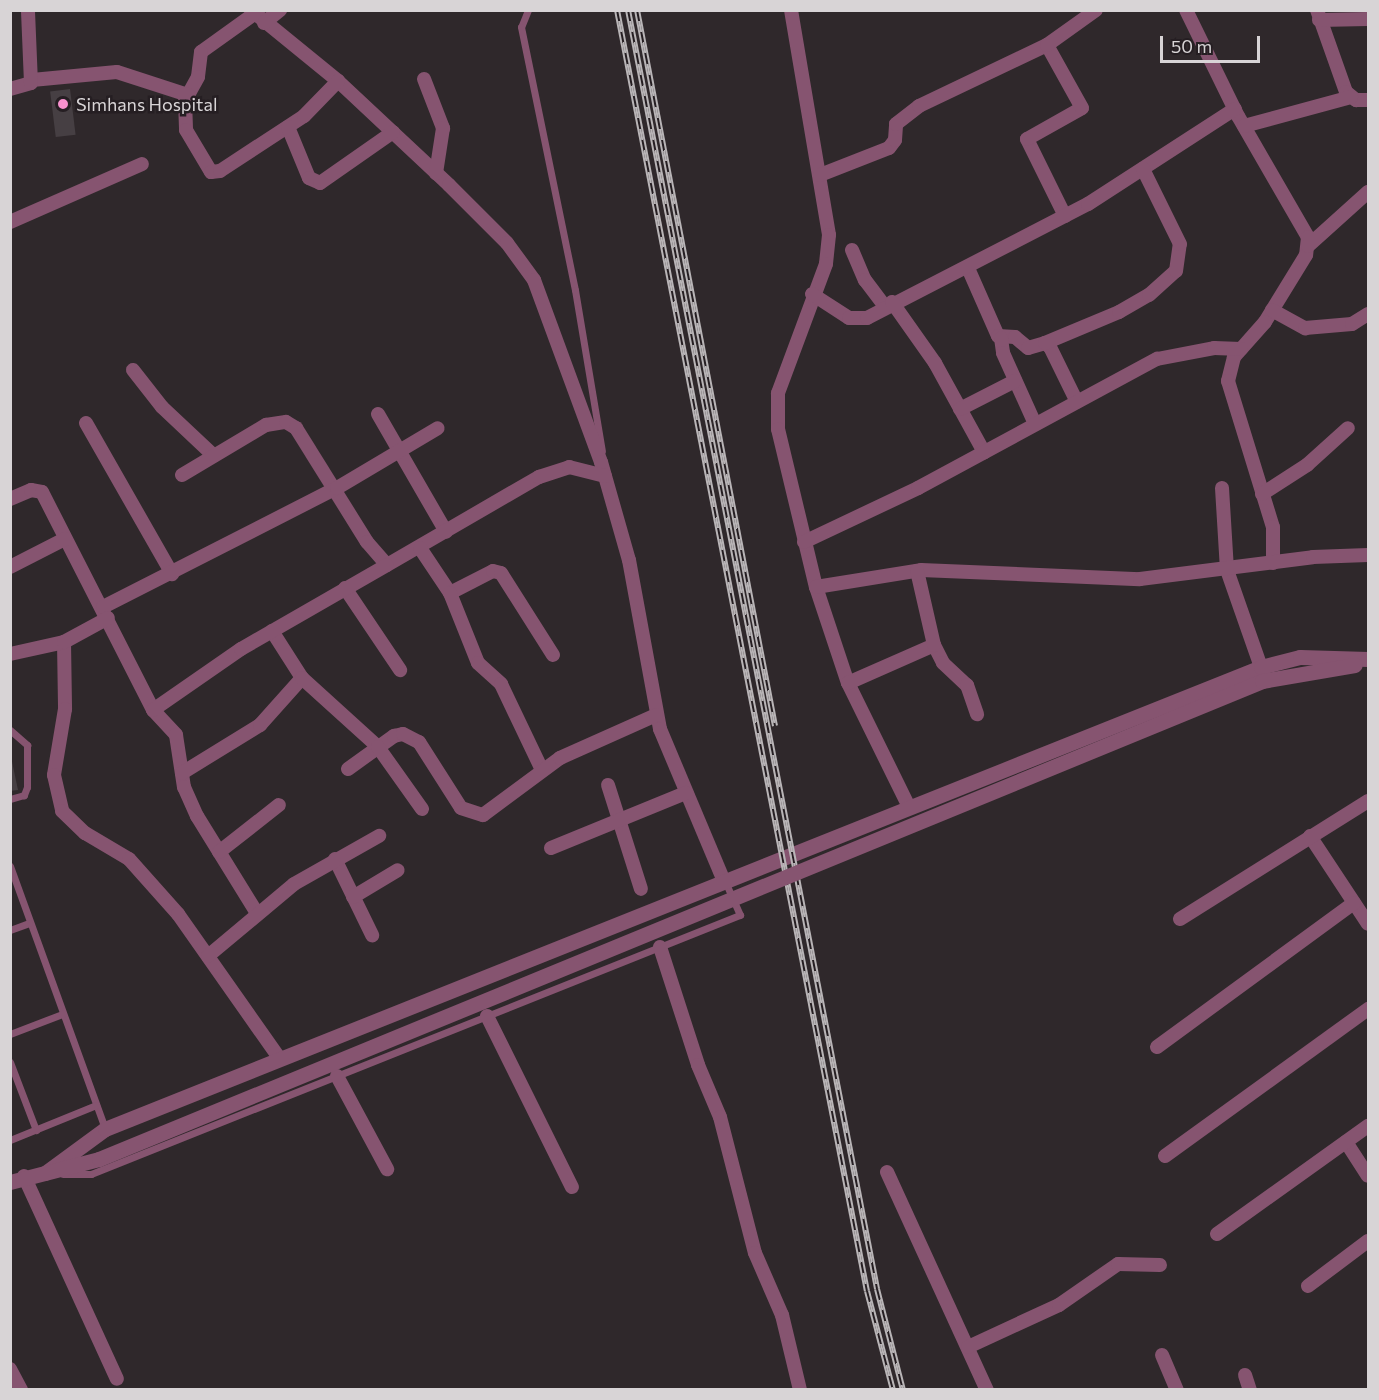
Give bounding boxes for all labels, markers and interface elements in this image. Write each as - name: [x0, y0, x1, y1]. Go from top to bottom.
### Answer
- scale bar: [1163, 24, 1264, 62]
- text: 50 m: [1171, 35, 1212, 57]
- place label: Simhans Hospital: [76, 93, 217, 115]
- marker: Simhans Hospital: [54, 95, 72, 113]

